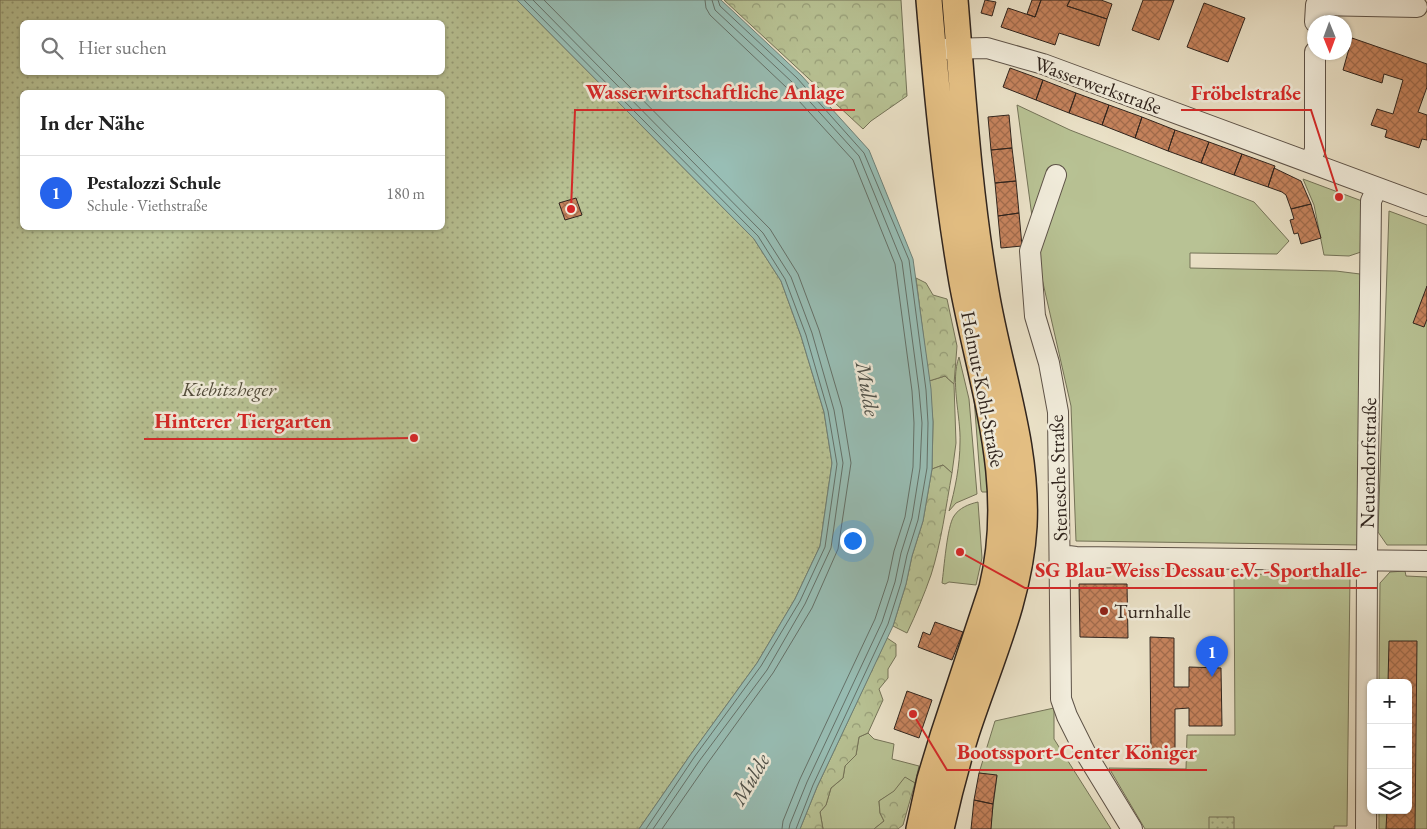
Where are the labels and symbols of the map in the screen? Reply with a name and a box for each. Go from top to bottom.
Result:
north arrow [1307,15,1352,60]
street label: Wasserwerkstraße [1031,50,1166,120]
callout: Wasserwirtschaftliche Anlage [575,74,855,110]
callout: Fröbelstraße [1181,74,1311,110]
text: Wasserwirtschaftliche Anlage [585,78,845,105]
text: Fröbelstraße [1191,79,1301,106]
street label: Helmut-Kohl-Straße [955,309,1011,470]
water label: Mulde [850,358,886,419]
park label: Kiebitzheger [181,376,277,402]
street label: Neuendorfstraße [1354,397,1382,529]
callout: Hinterer Tiergarten [144,403,341,439]
text: Hinterer Tiergarten [155,407,331,434]
street label: Stenesche Straße [1043,414,1073,542]
your location [840,528,866,554]
callout: SG Blau-Weiss Dessau e.V. -Sporthalle- [1025,552,1377,588]
text: SG Blau-Weiss Dessau e.V. -Sporthalle- [1035,556,1367,583]
place label: Turnhalle [1114,598,1191,624]
marker: Turnhalle [1098,605,1110,617]
pin: 1 [1196,636,1228,677]
callout: Bootssport-Center Königer [947,734,1207,770]
text: Bootssport-Center Königer [957,738,1197,765]
water label: Mulde [724,748,776,811]

